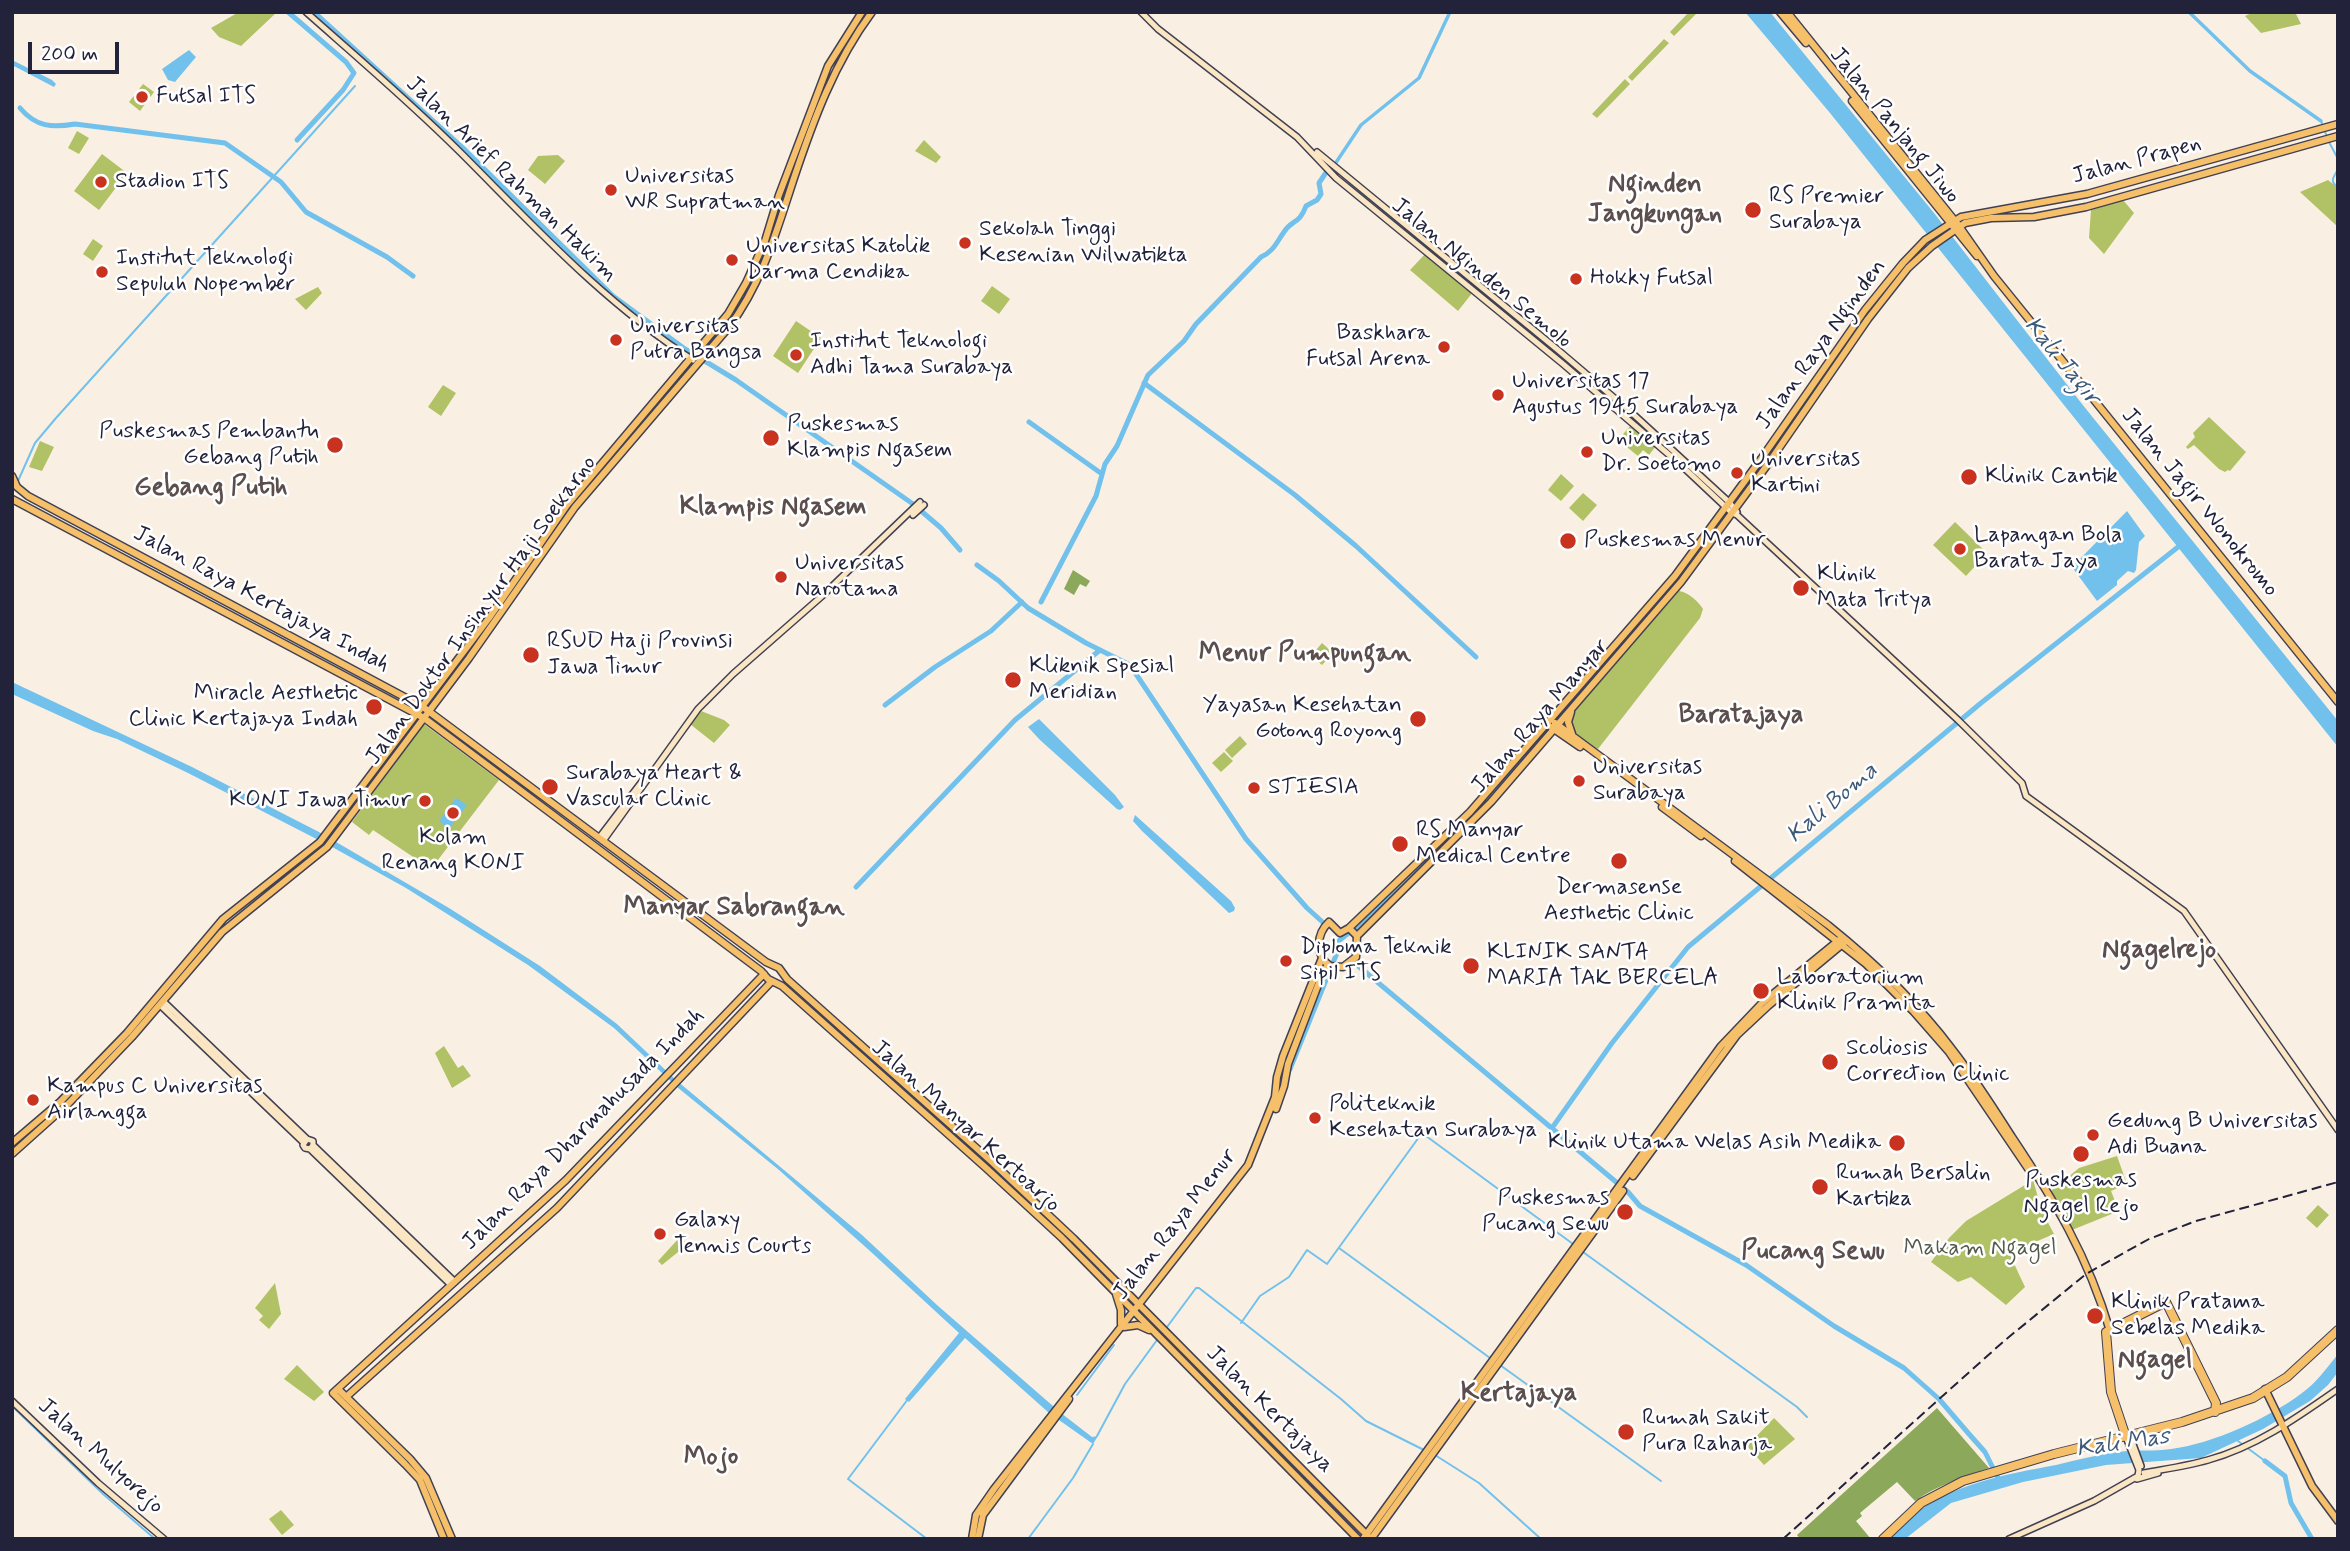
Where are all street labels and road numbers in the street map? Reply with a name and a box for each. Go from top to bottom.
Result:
street label: Jalan Panjang Jiwo [1823,42,1965,210]
street label: Jalan Arief Rahman Hakim [399,71,623,289]
street label: Jalan Prapen [2070,131,2204,191]
street label: Jalan Nginden Semolo [1385,193,1577,355]
street label: Jalan Raya Nginden [1751,254,1893,436]
street label: Jalan Jagir Wonokromo [2114,403,2284,603]
street label: Jalan Doktor Insinyur Haji Soekarno [360,451,604,771]
street label: Jalan Raya Kertajaya Indah [128,521,394,679]
street label: Jalan Raya Manyar [1466,634,1616,800]
street label: Jalan Raya Dharmahusada Indah [457,1003,711,1257]
street label: Jalan Manyar Kertoarjo [865,1035,1065,1219]
street label: Jalan Raya Menur [1108,1144,1244,1306]
street label: Jalan Kertajaya [1199,1340,1339,1480]
street label: Jalan Mulyorejo [31,1393,169,1521]

